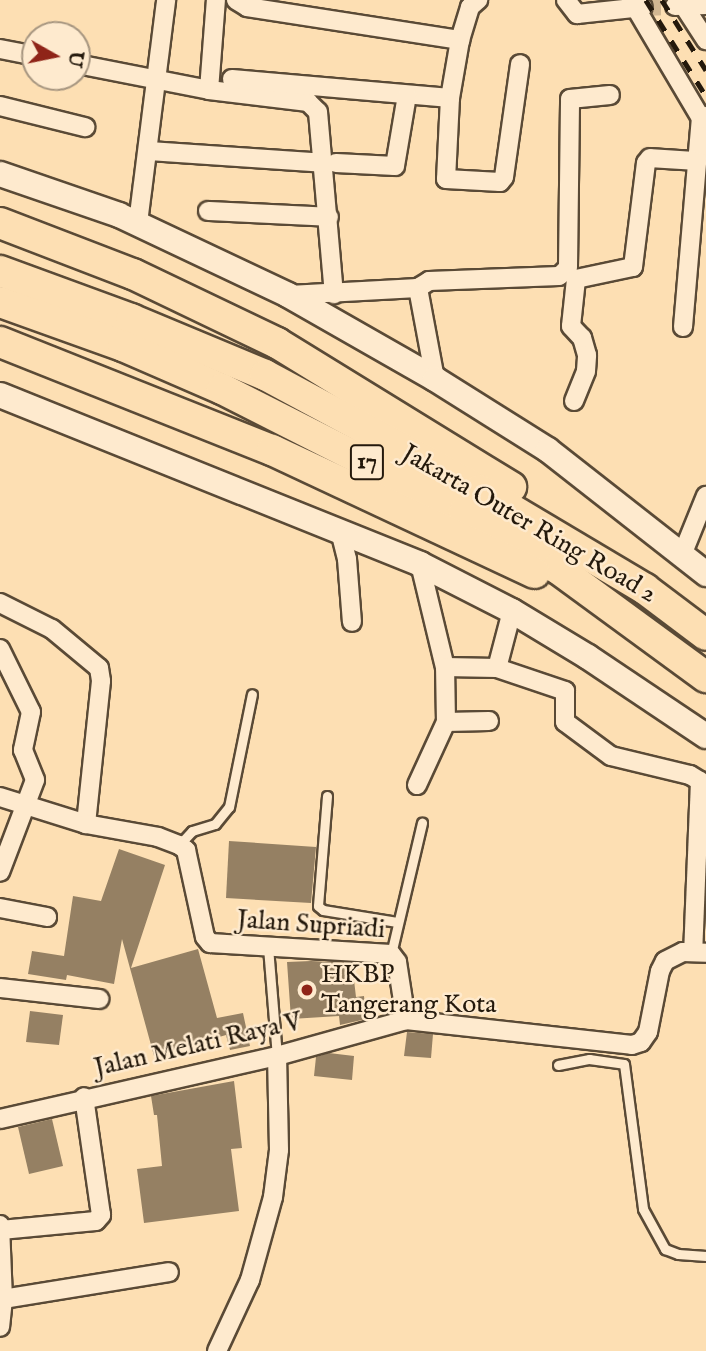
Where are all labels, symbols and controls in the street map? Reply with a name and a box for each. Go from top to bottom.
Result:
north arrow [21,21,91,91]
text: U [62,49,88,69]
street label: Jakarta Outer Ring Road 2 [396,438,662,610]
road number: 17 [350,442,384,482]
street label: Jalan Supriadi [236,904,386,946]
place label: HKBP Tangerang Kota [321,959,496,1020]
marker: HKBP Tangerang Kota [299,982,315,998]
street label: Jalan Melati Raya V [91,1006,305,1084]

